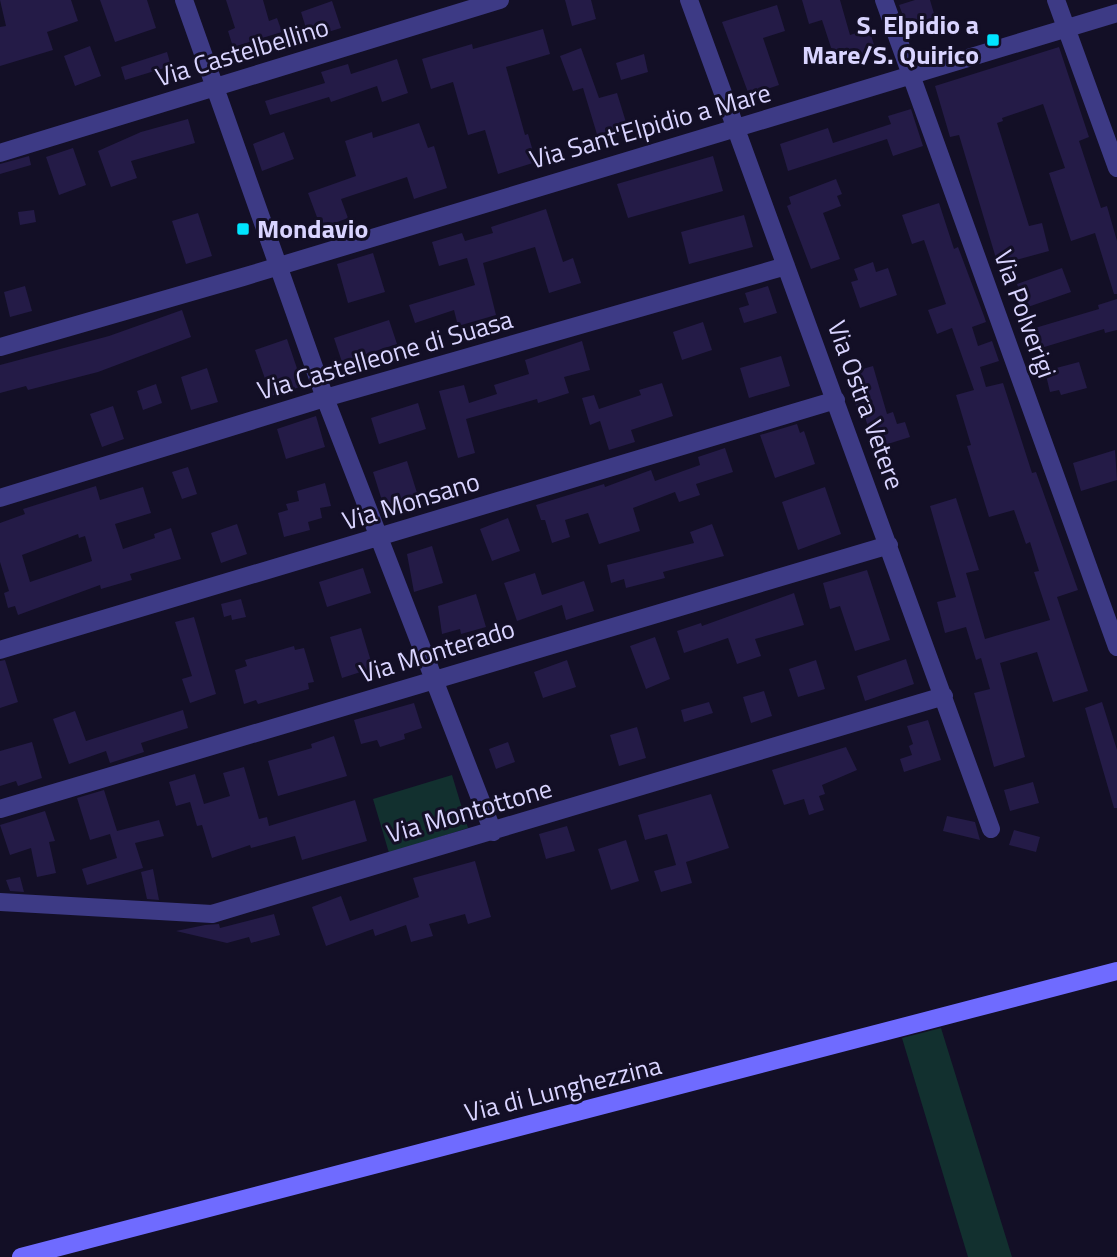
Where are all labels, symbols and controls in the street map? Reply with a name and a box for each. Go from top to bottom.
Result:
place label: S. Elpidio a Mare/S. Quirico [802,5,979,74]
street label: Via Castelbellino [150,7,333,96]
marker: S. Elpidio a Mare/S. Quirico [985,32,1001,48]
street label: Via Sant'Elpidio a Mare [525,72,775,179]
place label: Mondavio [257,209,368,248]
marker: Mondavio [235,221,251,237]
street label: Via Polverigi [984,244,1067,383]
street label: Via Castelleone di Suasa [253,299,517,410]
street label: Via Ostra Vetere [818,315,915,495]
street label: Via Monsano [337,461,484,540]
street label: Via Monterado [354,608,519,693]
street label: Via Montottone [381,768,556,853]
street label: Via di Lunghezzina [460,1045,665,1132]

